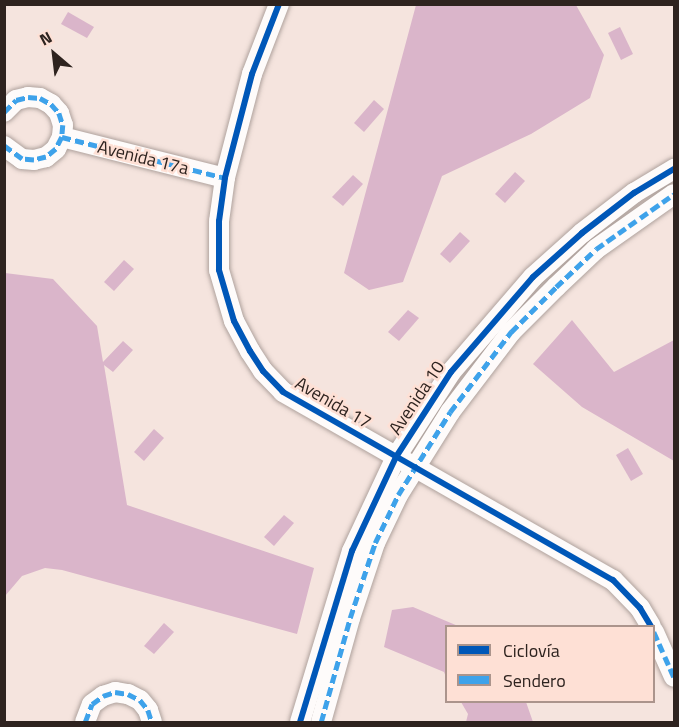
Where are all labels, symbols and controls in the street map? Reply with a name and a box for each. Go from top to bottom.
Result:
north arrow [24,24,84,84]
text: N [35,25,56,51]
street label: Avenida 17a [95,136,191,180]
street label: Avenida 10 [384,357,450,439]
street label: Avenida 17 [291,373,375,433]
legend [445,625,655,703]
text: Ciclovía [503,637,560,664]
text: Sendero [503,667,566,694]

